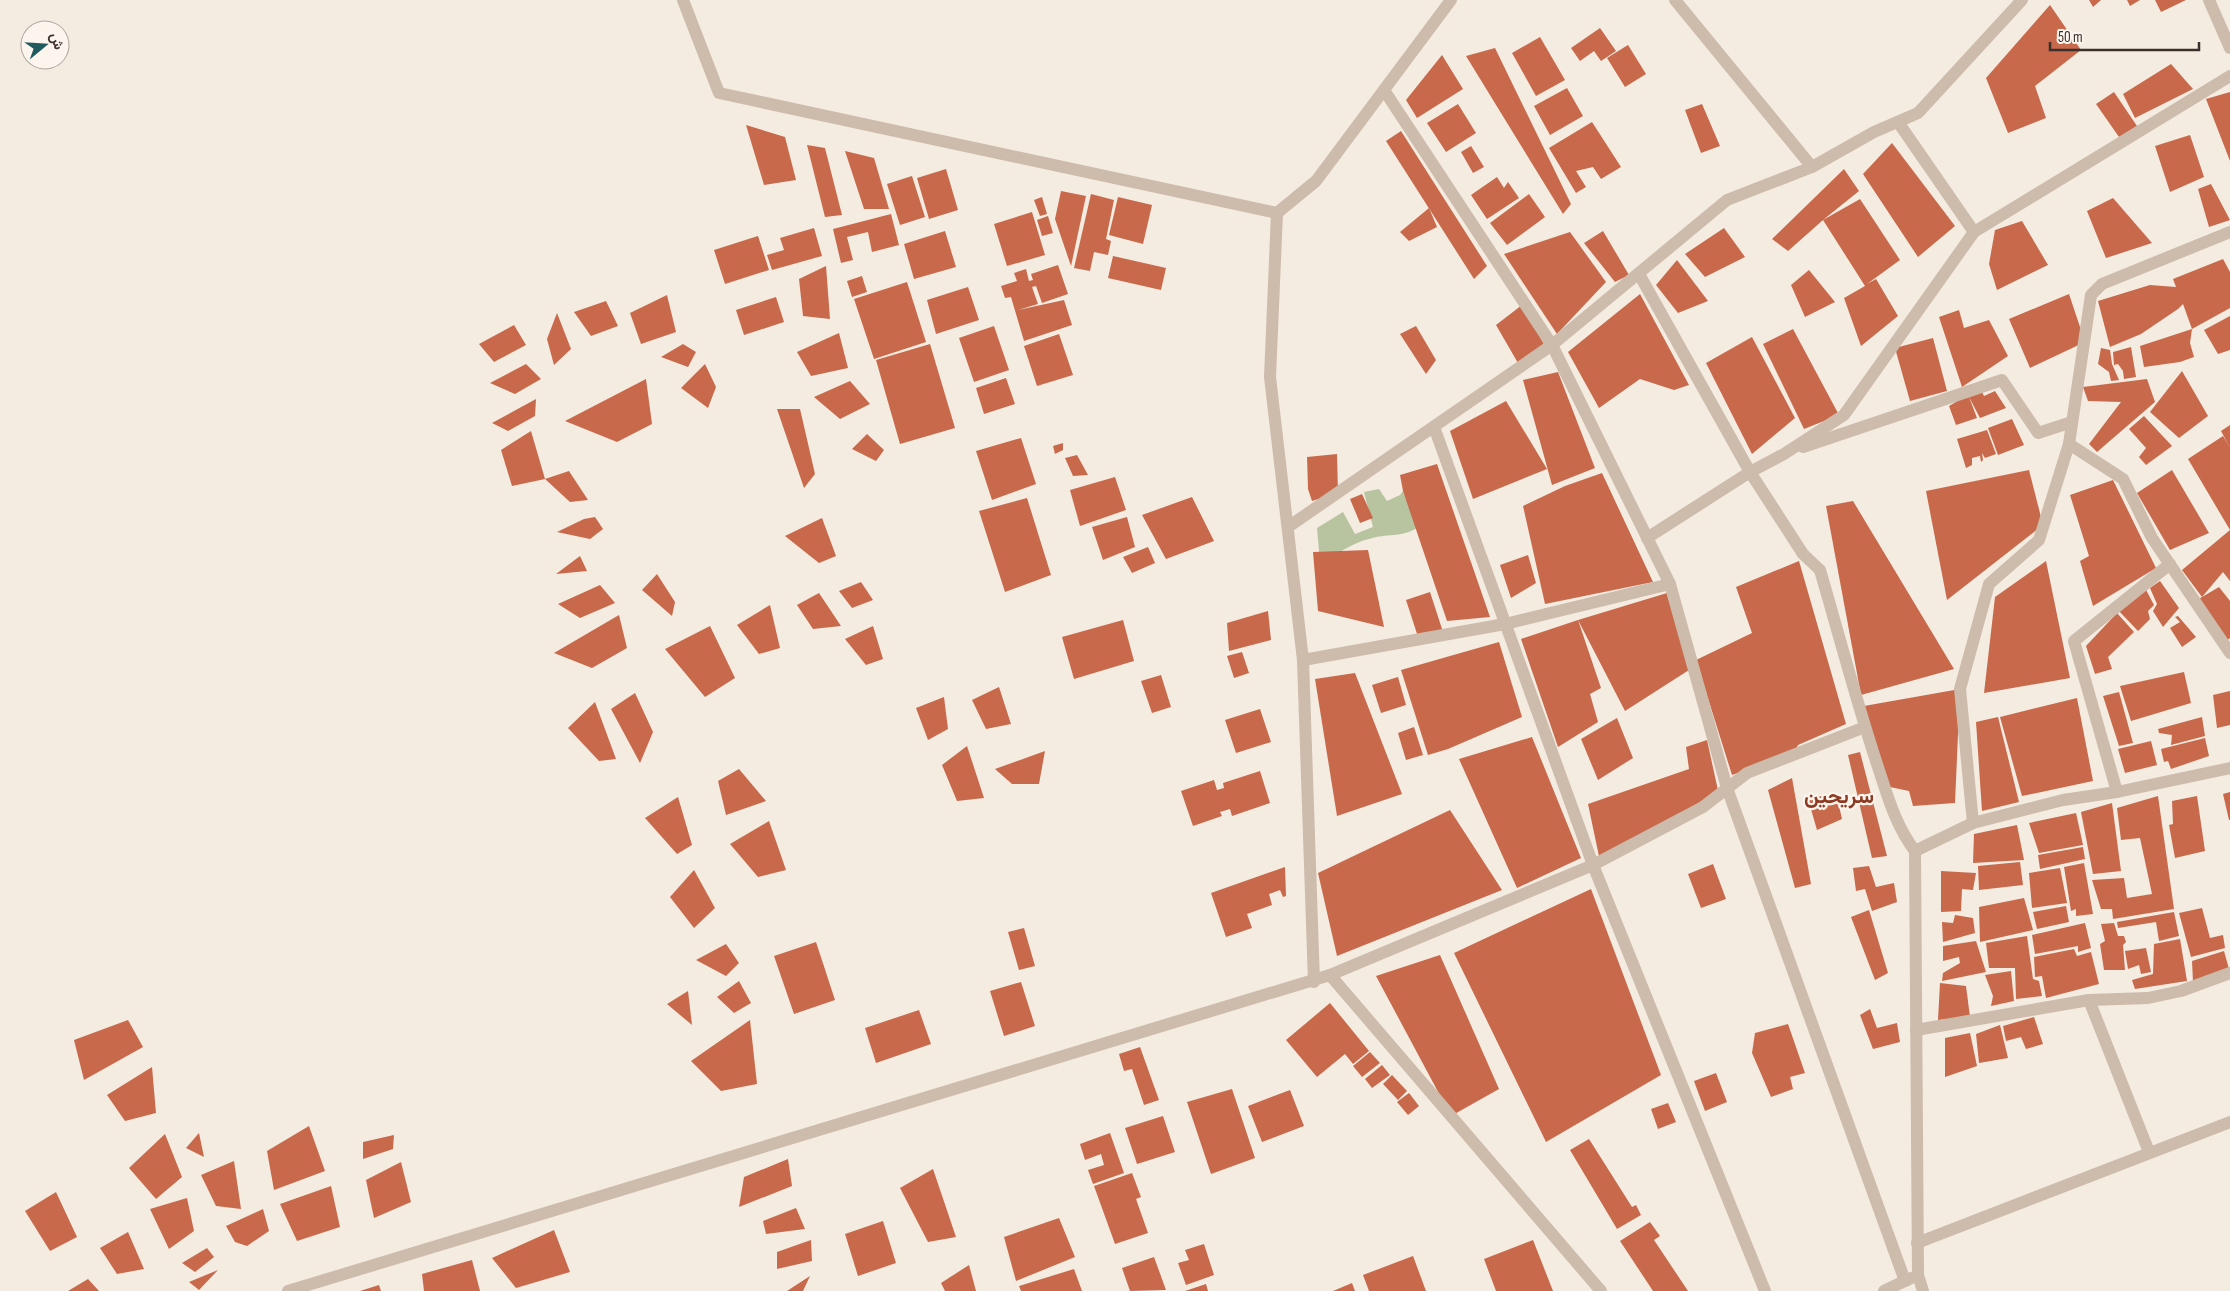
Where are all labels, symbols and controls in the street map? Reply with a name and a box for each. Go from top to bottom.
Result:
north arrow [20,20,70,70]
scale bar [2050,20,2199,52]
text: 50 m [2058,28,2083,47]
text: ش [46,31,68,52]
district label: سريحين [1804,784,1874,809]

